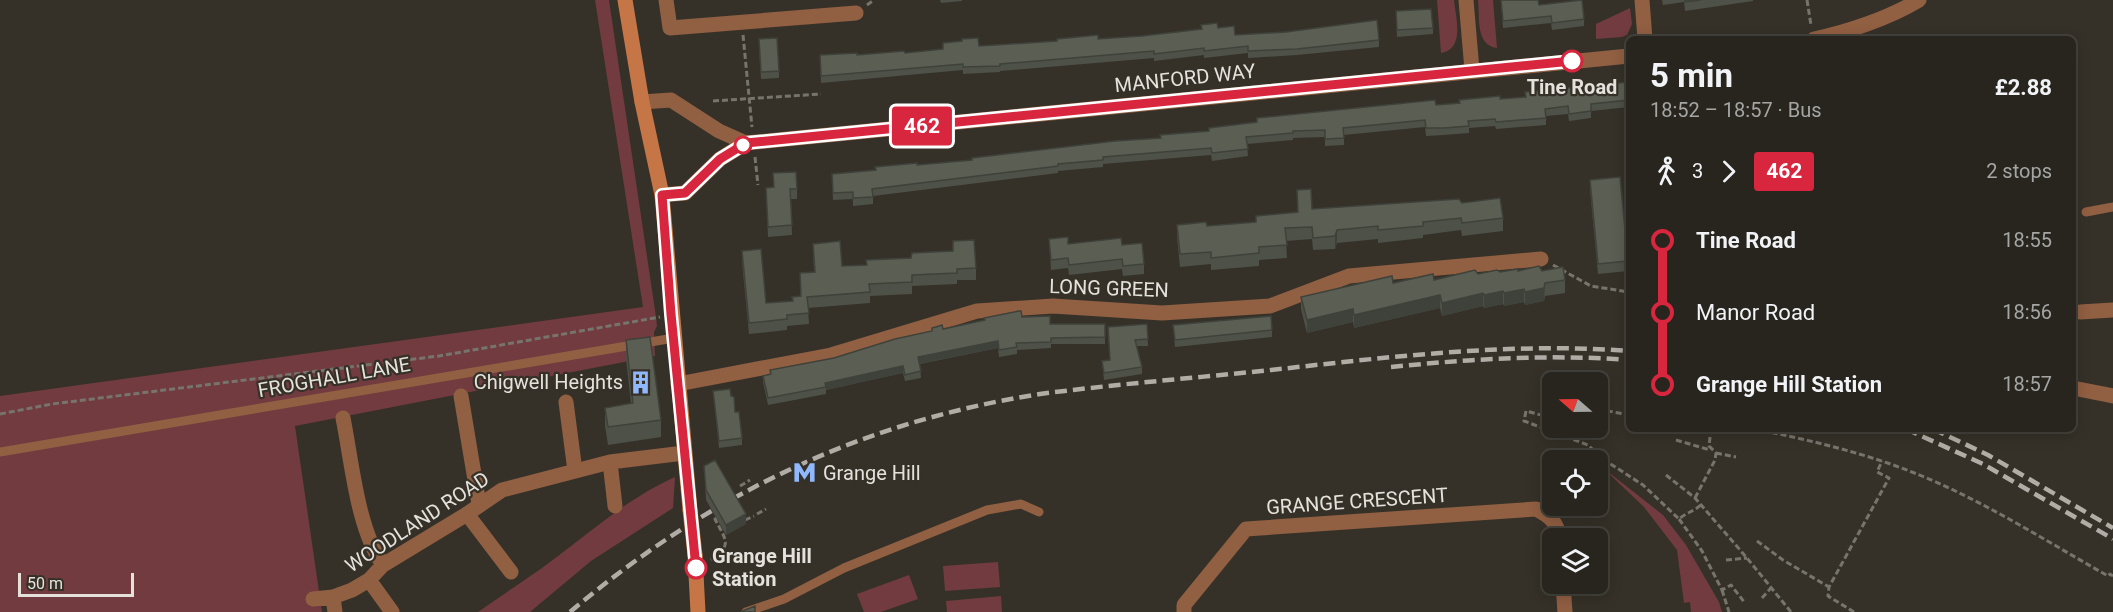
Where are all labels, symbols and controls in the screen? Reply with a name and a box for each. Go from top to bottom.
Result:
marker: Tine Road [1561,50,1583,72]
text: 5 min [1650,56,1733,95]
street label: MANFORD WAY [1113,59,1257,97]
place label: Tine Road [1527,75,1617,99]
text: £2.88 [1995,75,2052,100]
text: 18:52 – 18:57 · Bus [1650,98,1822,122]
line badge: 462 [888,106,956,146]
text: 462 [904,114,940,138]
unlabelled marker [734,136,752,154]
icon: walk [1650,155,1683,188]
icon: forward [1712,155,1745,188]
text: 3 [1692,159,1703,183]
text: 462 [1766,159,1802,183]
text: 2 stops [1986,159,2052,183]
text: Tine Road [1696,228,1796,253]
text: 18:55 [2002,228,2052,252]
street label: LONG GREEN [1049,274,1169,302]
text: Manor Road [1696,300,1815,325]
text: 18:56 [2002,300,2052,324]
street label: FROGHALL LANE [256,352,412,402]
building icon: Chigwell Heights [628,369,654,395]
place label: Chigwell Heights [474,370,623,394]
north arrow [1542,372,1608,438]
map controls [1542,372,1608,594]
text: Grange Hill Station [1696,372,1882,397]
text: 18:57 [2002,372,2052,396]
button: locate [1542,450,1608,516]
metro station icon: Grange Hill [792,460,818,486]
place label: Grange Hill [823,461,921,485]
street label: WOODLAND ROAD [341,467,493,577]
street label: GRANGE CRESCENT [1265,483,1449,519]
button: layers [1542,528,1608,594]
place label: Grange Hill Station [712,544,812,591]
marker: Grange Hill Station [685,557,707,579]
scale bar [18,570,134,598]
text: 50 m [27,574,63,593]

